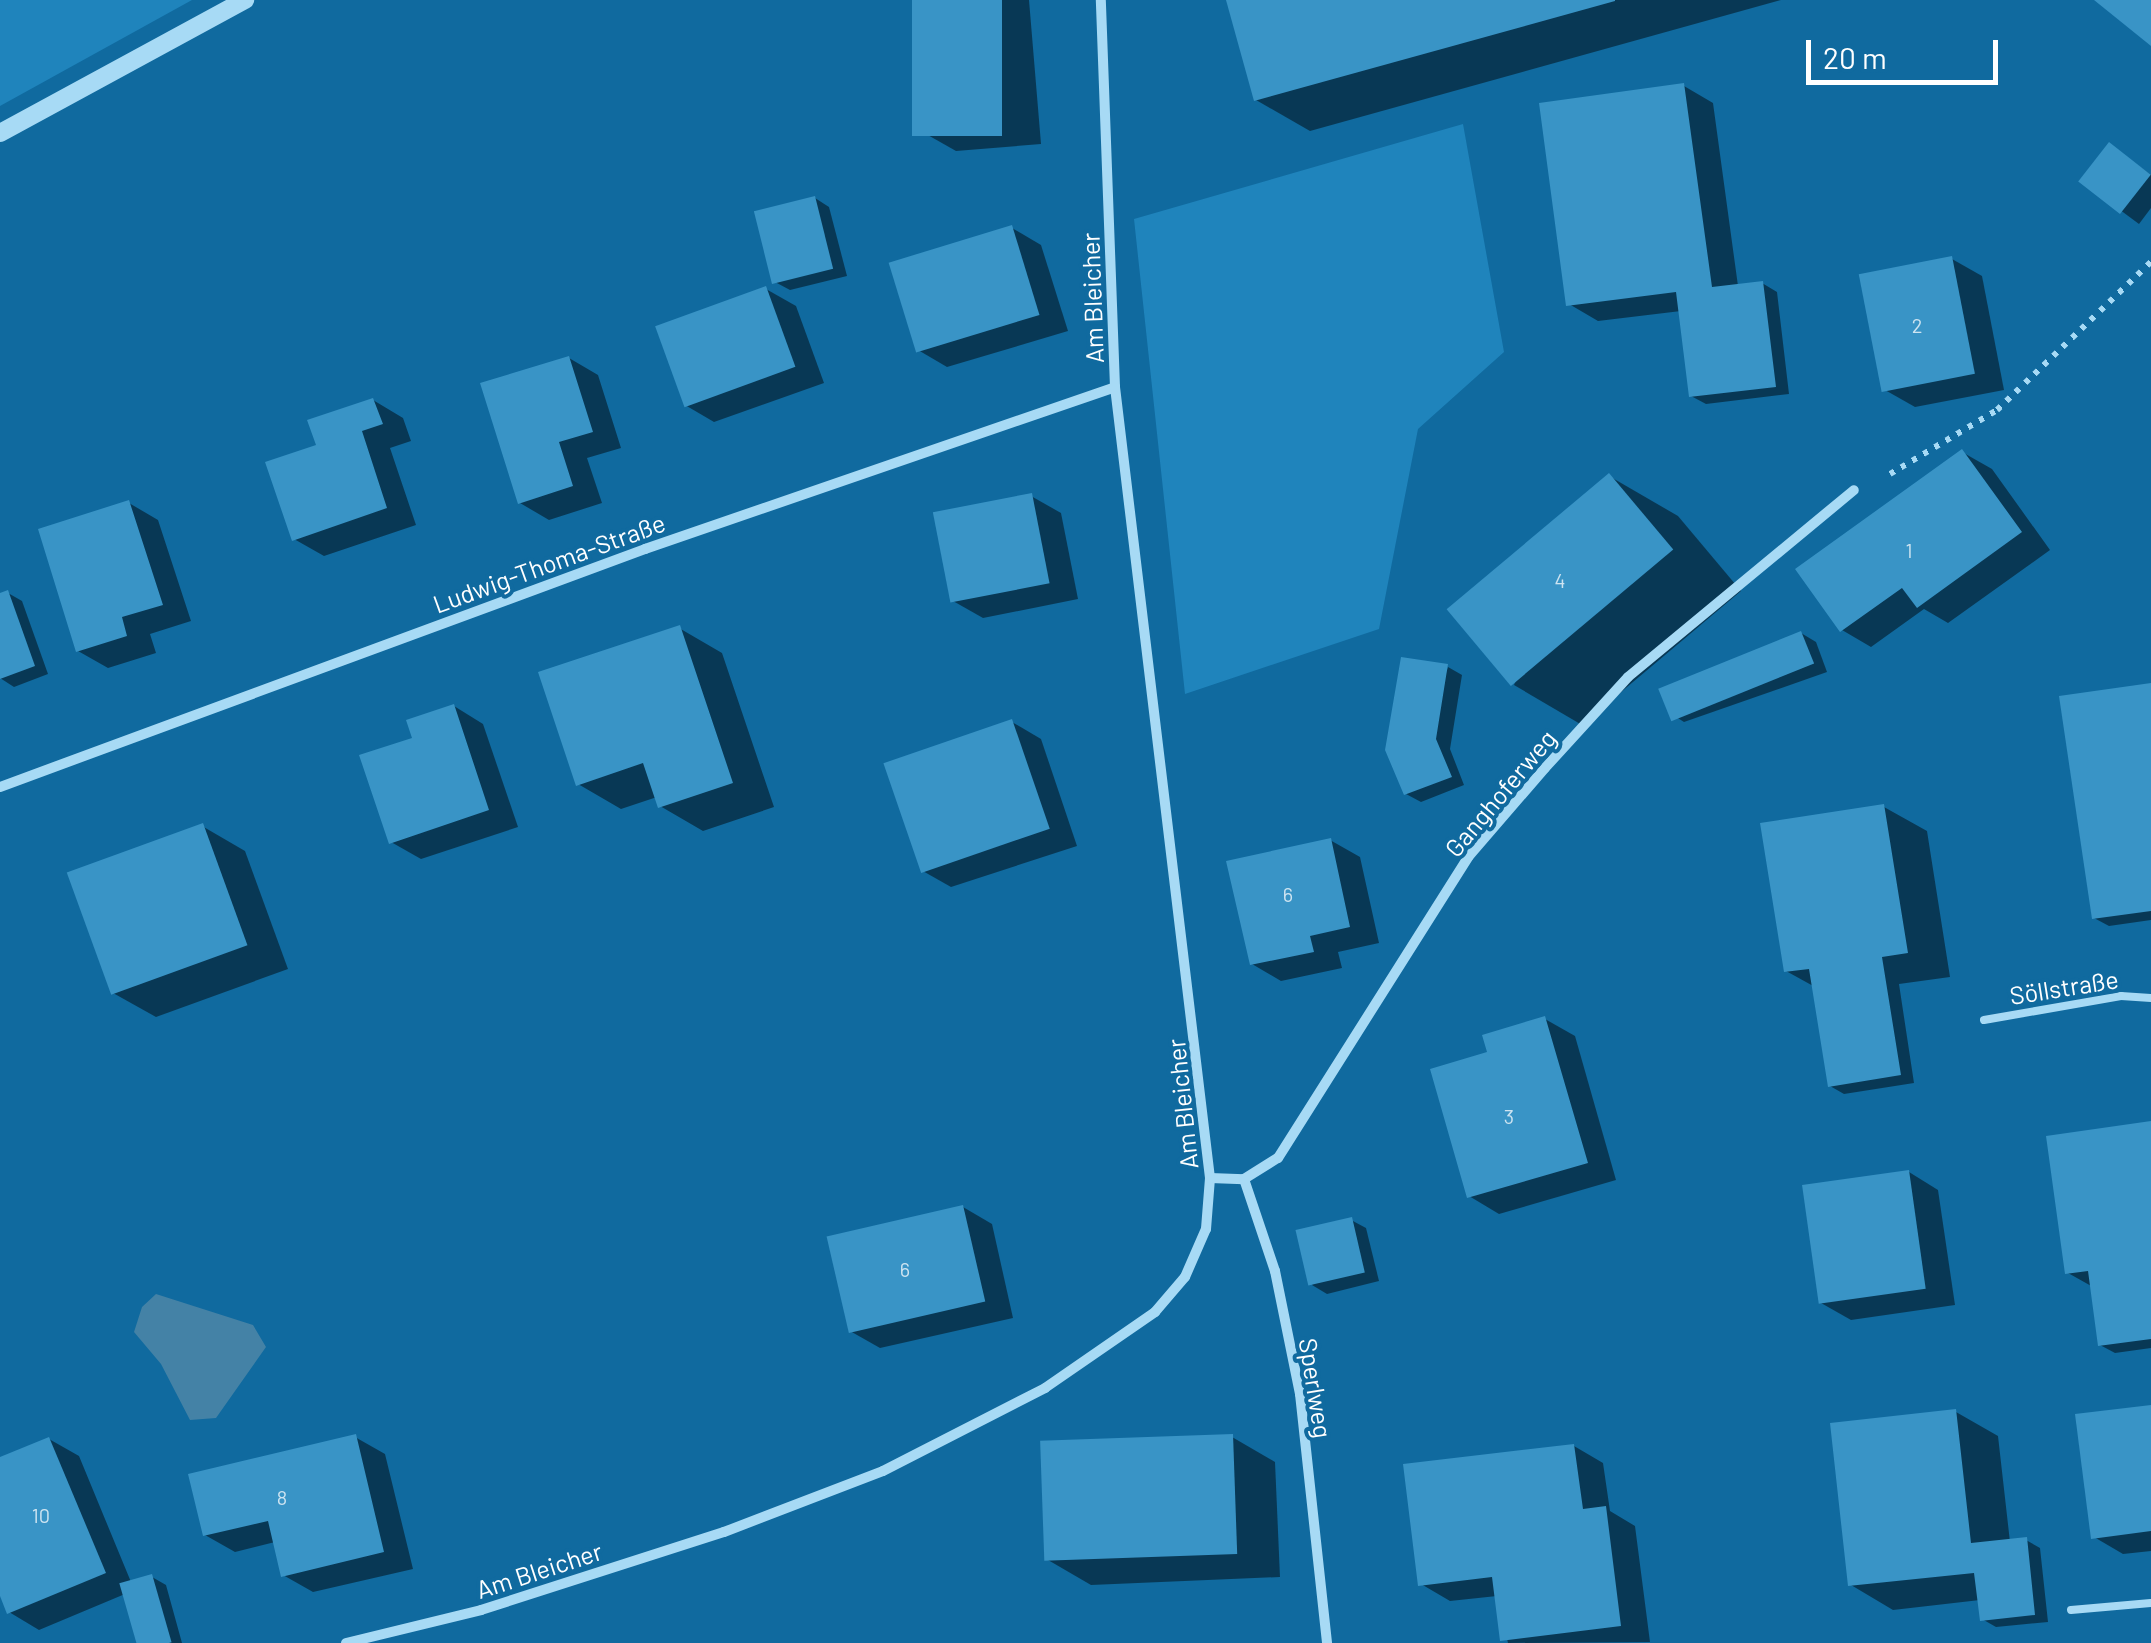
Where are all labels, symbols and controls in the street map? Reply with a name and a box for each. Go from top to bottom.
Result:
scale bar [1811,20,2004,82]
text: 20 m [1823,39,1887,75]
street label: Am Bleicher [1075,232,1109,364]
house number: 2 [1912,313,1922,337]
street label: Ludwig-Thoma-Straße [429,507,669,619]
house number: 1 [1906,538,1912,562]
house number: 4 [1554,568,1566,592]
street label: Ganghoferweg [1438,723,1562,863]
house number: 6 [1283,882,1293,906]
street label: Söllstraße [2007,964,2121,1010]
street label: Am Bleicher [1160,1037,1204,1171]
house number: 3 [1504,1104,1514,1128]
house number: 6 [900,1257,910,1281]
street label: Sperlweg [1293,1336,1339,1440]
house number: 8 [277,1485,287,1509]
house number: 10 [32,1503,50,1527]
street label: Am Bleicher [472,1536,606,1604]

